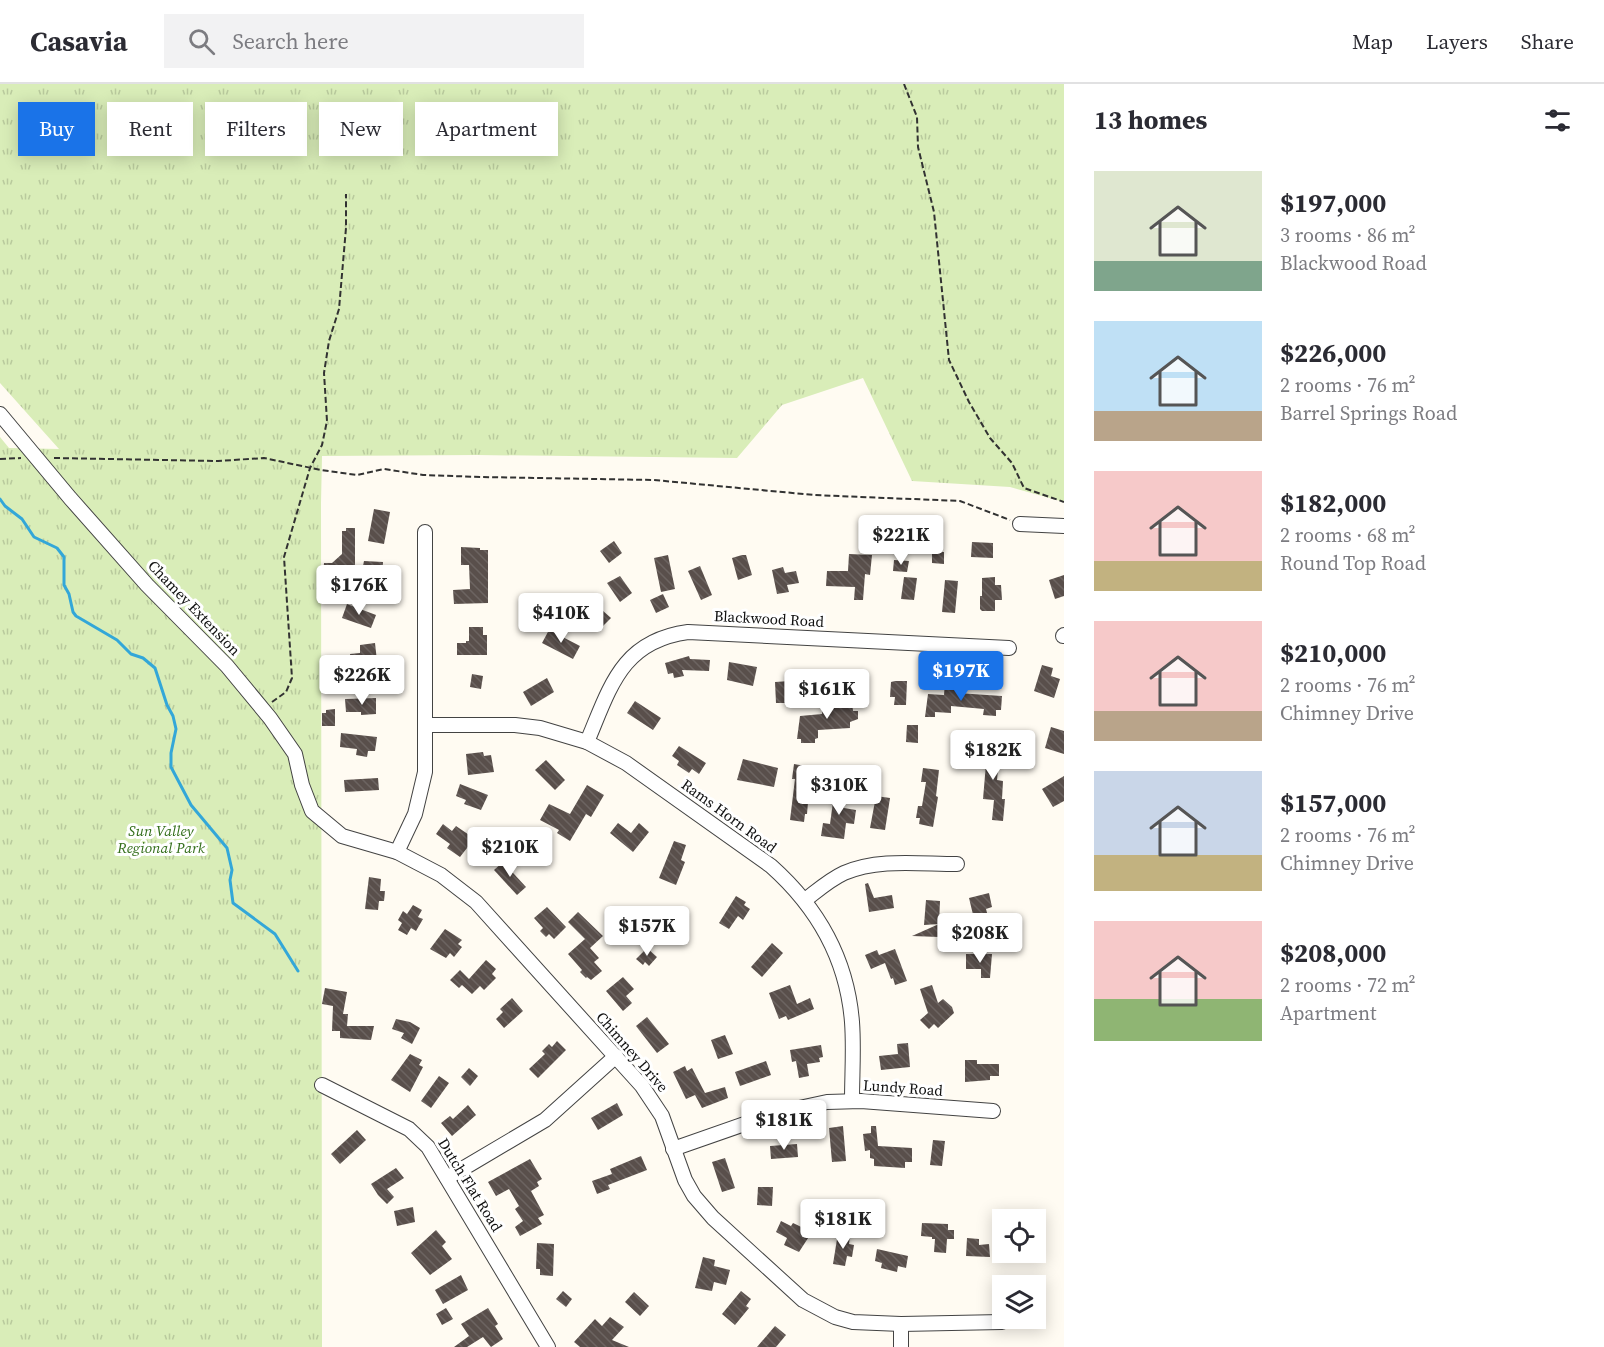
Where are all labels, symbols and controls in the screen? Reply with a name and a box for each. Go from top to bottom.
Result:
search box [164,14,584,68]
text: Casavia [30,22,128,60]
icon: search [185,25,218,58]
text: Search here [233,26,349,56]
text: Map [1352,27,1393,56]
text: Layers [1426,27,1488,56]
text: Share [1521,27,1574,56]
chip: Buy [18,102,95,156]
chip: Rent [107,102,193,156]
chip: Filters [205,102,307,156]
chip: New [319,102,403,156]
chip: Apartment [415,102,558,156]
text: 13 homes [1094,102,1207,138]
icon: filters [1541,104,1574,137]
text: $197,000 [1280,185,1386,221]
icon: home [1142,195,1214,267]
text: 3 rooms · 86 m² [1280,221,1416,249]
text: Blackwood Road [1280,249,1427,277]
text: $226,000 [1280,335,1386,371]
icon: home [1142,345,1214,417]
text: 2 rooms · 76 m² [1280,371,1416,399]
text: Barrel Springs Road [1280,399,1457,427]
text: $182,000 [1280,485,1386,521]
icon: home [1142,495,1214,567]
pin: $221K [859,515,943,566]
text: $221K [872,520,930,548]
text: 2 rooms · 68 m² [1280,521,1416,549]
text: Round Top Road [1280,549,1426,577]
street label: Chamey Extension [143,555,245,660]
pin: $176K [317,565,401,616]
text: $176K [330,570,388,598]
pin: $410K [519,593,603,644]
text: $410K [532,598,590,626]
street label: Blackwood Road [713,605,825,632]
text: $210,000 [1280,635,1386,671]
icon: home [1142,645,1214,717]
pin: $197K [919,651,1003,702]
pin: $226K [320,655,404,706]
text: $197K [932,656,990,684]
text: $226K [333,660,391,688]
pin: $161K [785,669,869,720]
text: 2 rooms · 76 m² [1280,671,1416,699]
text: $161K [798,674,856,702]
text: Chimney Drive [1280,699,1414,727]
pin: $182K [951,730,1035,781]
text: $182K [964,735,1022,763]
pin: $310K [797,765,881,816]
text: $310K [810,770,868,798]
street label: Rams Horn Road [677,774,782,858]
text: $157,000 [1280,785,1386,821]
icon: home [1142,795,1214,867]
park label: Sun Valley Regional Park [116,820,206,858]
text: 2 rooms · 76 m² [1280,821,1416,849]
pin: $210K [468,827,552,878]
text: $210K [481,832,539,860]
text: Chimney Drive [1280,849,1414,877]
pin: $157K [605,906,689,957]
text: $157K [618,911,676,939]
pin: $208K [938,913,1022,964]
text: $208K [951,918,1009,946]
text: $208,000 [1280,935,1386,971]
icon: home [1142,945,1214,1017]
text: 2 rooms · 72 m² [1280,971,1416,999]
text: Apartment [1280,999,1377,1027]
street label: Chimney Drive [592,1007,673,1097]
street label: Lundy Road [862,1074,944,1101]
pin: $181K [742,1100,826,1151]
text: $181K [755,1105,813,1133]
street label: Dutch Flat Road [433,1134,508,1236]
pin: $181K [801,1199,885,1250]
text: $181K [814,1204,872,1232]
map controls [992,1209,1046,1329]
button: locate [992,1209,1046,1263]
button: layers [992,1275,1046,1329]

